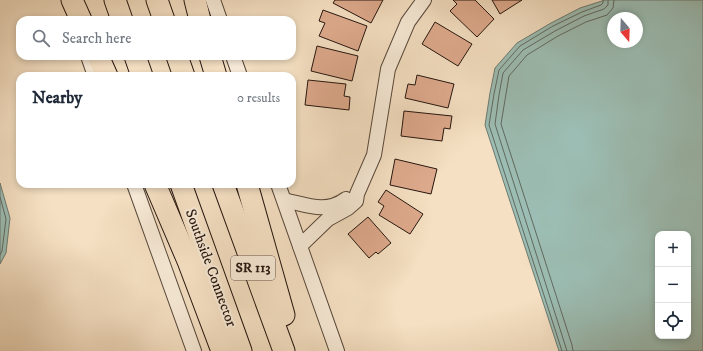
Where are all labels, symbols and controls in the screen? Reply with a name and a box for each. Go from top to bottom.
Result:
north arrow [607,12,643,48]
search box [16,16,296,60]
icon: search [30,27,52,49]
text: Search here [62,29,131,48]
text: Nearby [32,87,82,109]
text: 0 results [237,90,280,106]
street label: Southside Connector [181,206,241,330]
map controls [655,231,691,339]
button: + [655,231,691,267]
road number: SR 113 [231,256,275,280]
button: − [655,267,691,303]
button: locate [655,303,691,339]

